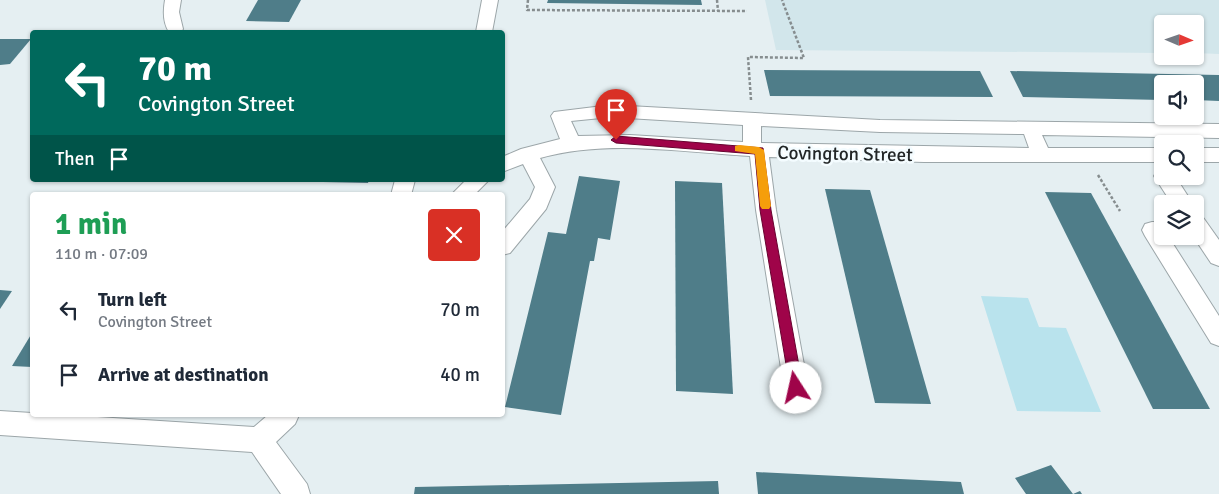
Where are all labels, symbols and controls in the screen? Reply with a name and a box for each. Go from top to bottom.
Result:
north arrow [1154,15,1204,65]
map controls [1154,15,1204,245]
text: 70 m [138,47,212,90]
icon: left [55,50,120,115]
button: sound [1154,75,1204,125]
pin [595,89,637,140]
text: Covington Street [138,90,295,117]
icon: arrive [602,96,630,124]
button: search [1154,135,1204,185]
street label: Covington Street [777,141,913,167]
icon: arrive [105,145,133,173]
text: Then [55,147,95,171]
button: layers [1154,195,1204,245]
text: 1 min [55,206,127,243]
button: close [428,209,480,261]
text: 110 m · 07:09 [55,244,148,264]
text: Turn left [98,288,167,312]
icon: left [55,296,83,324]
text: 70 m [440,298,480,322]
text: Covington Street [98,312,212,332]
icon: arrive [55,361,83,389]
position arrow [769,361,821,413]
text: Arrive at destination [98,363,269,387]
text: 40 m [440,363,480,387]

